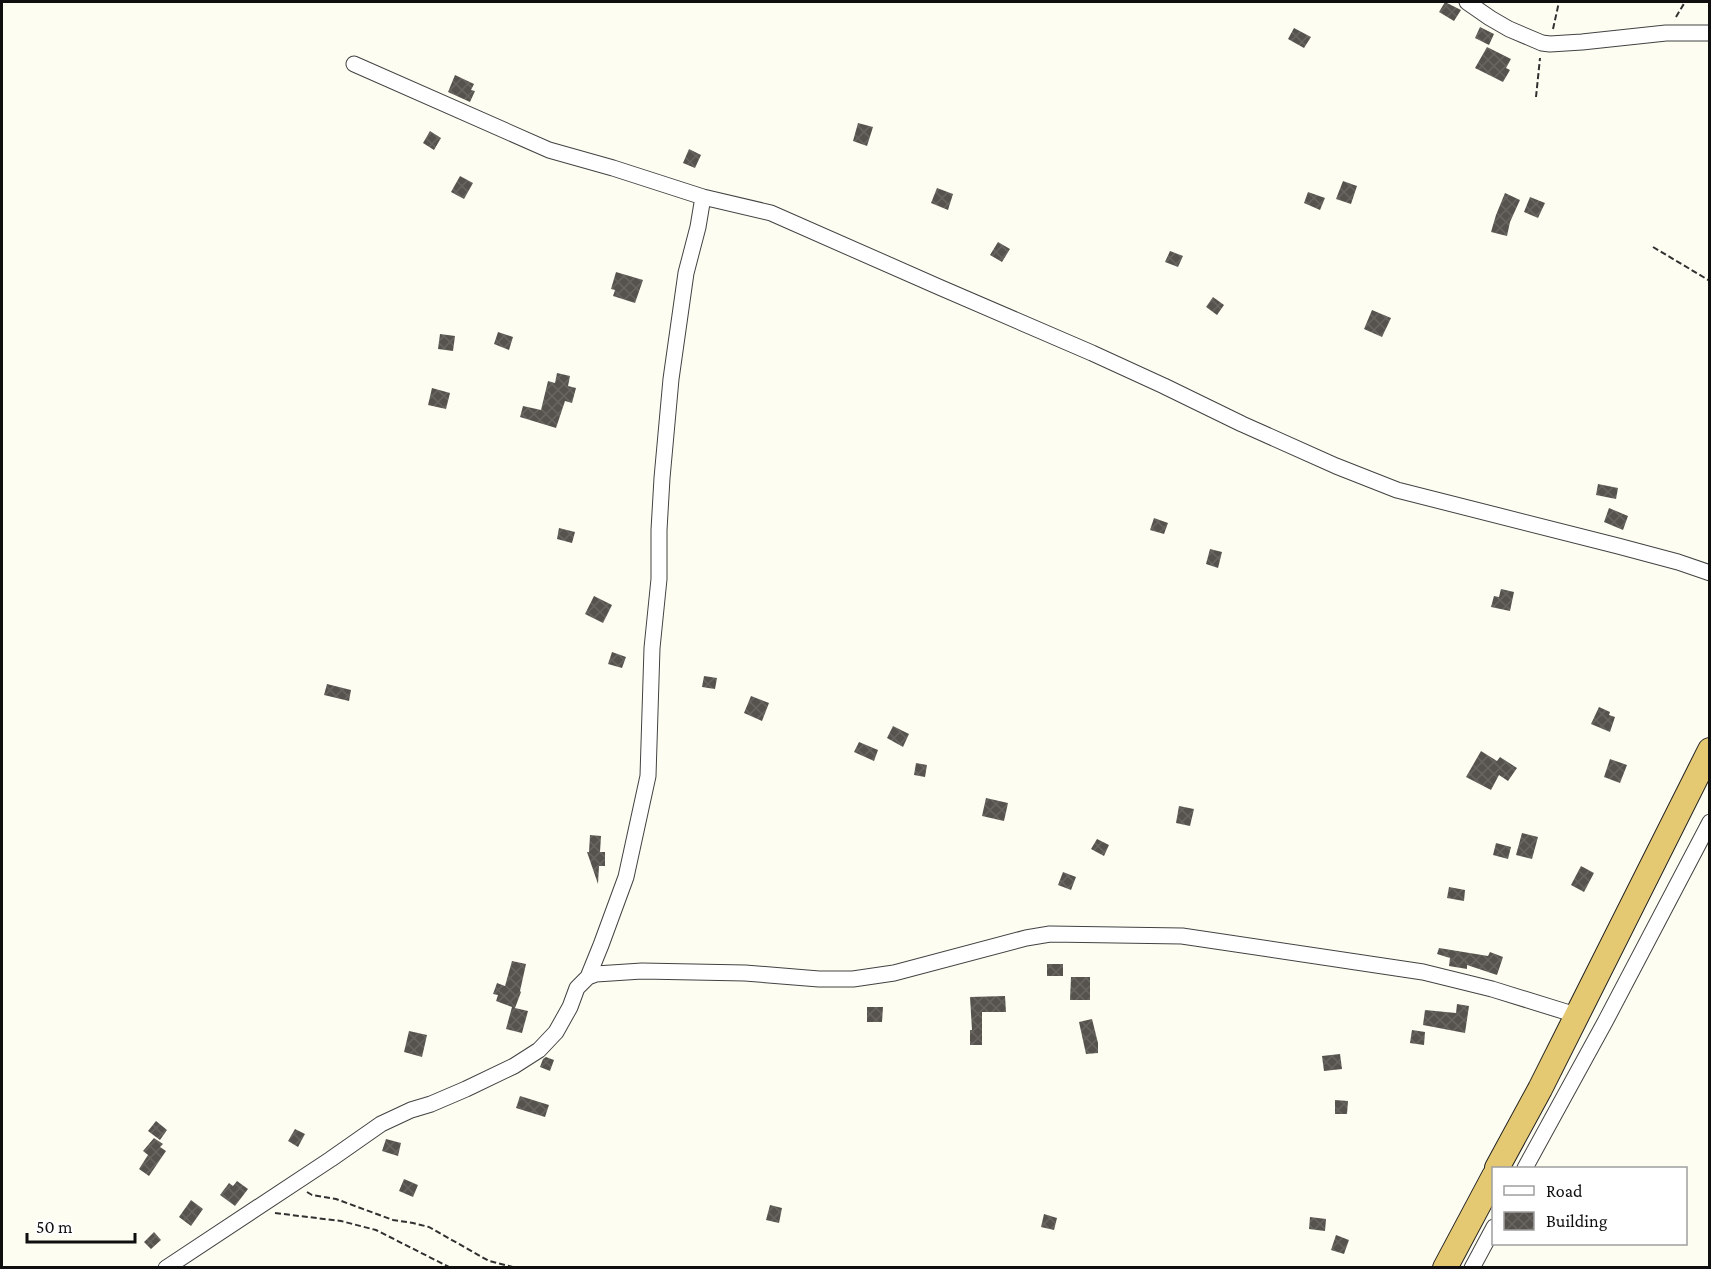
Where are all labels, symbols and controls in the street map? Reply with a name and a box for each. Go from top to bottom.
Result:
legend [1492,1167,1687,1245]
text: Road [1546,1181,1583,1201]
scale bar [27,1206,135,1244]
text: Building [1546,1211,1608,1231]
text: 50 m [36,1217,73,1237]

